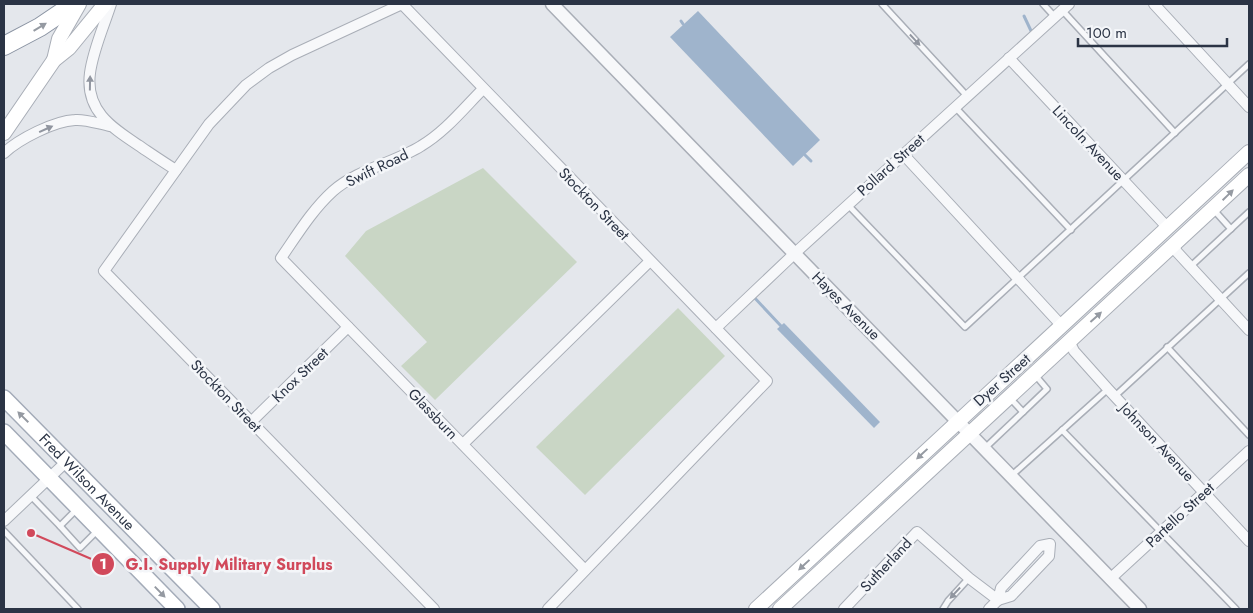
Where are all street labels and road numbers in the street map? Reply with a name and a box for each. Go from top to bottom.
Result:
street label: Lincoln Avenue [1047,100,1129,186]
street label: Pollard Street [852,128,930,201]
street label: Swift Road [342,143,412,193]
street label: Stockton Street [554,163,635,246]
street label: Hayes Avenue [807,267,886,346]
street label: Knox Street [267,342,333,408]
street label: Dyer Street [969,348,1036,412]
street label: Stockton Street [186,355,267,438]
street label: Glassburn [403,383,463,445]
street label: Johnson Avenue [1113,396,1200,487]
street label: Fred Wilson Avenue [34,429,140,536]
street label: Partello Street [1141,477,1220,553]
street label: Sutherland [855,533,917,597]

